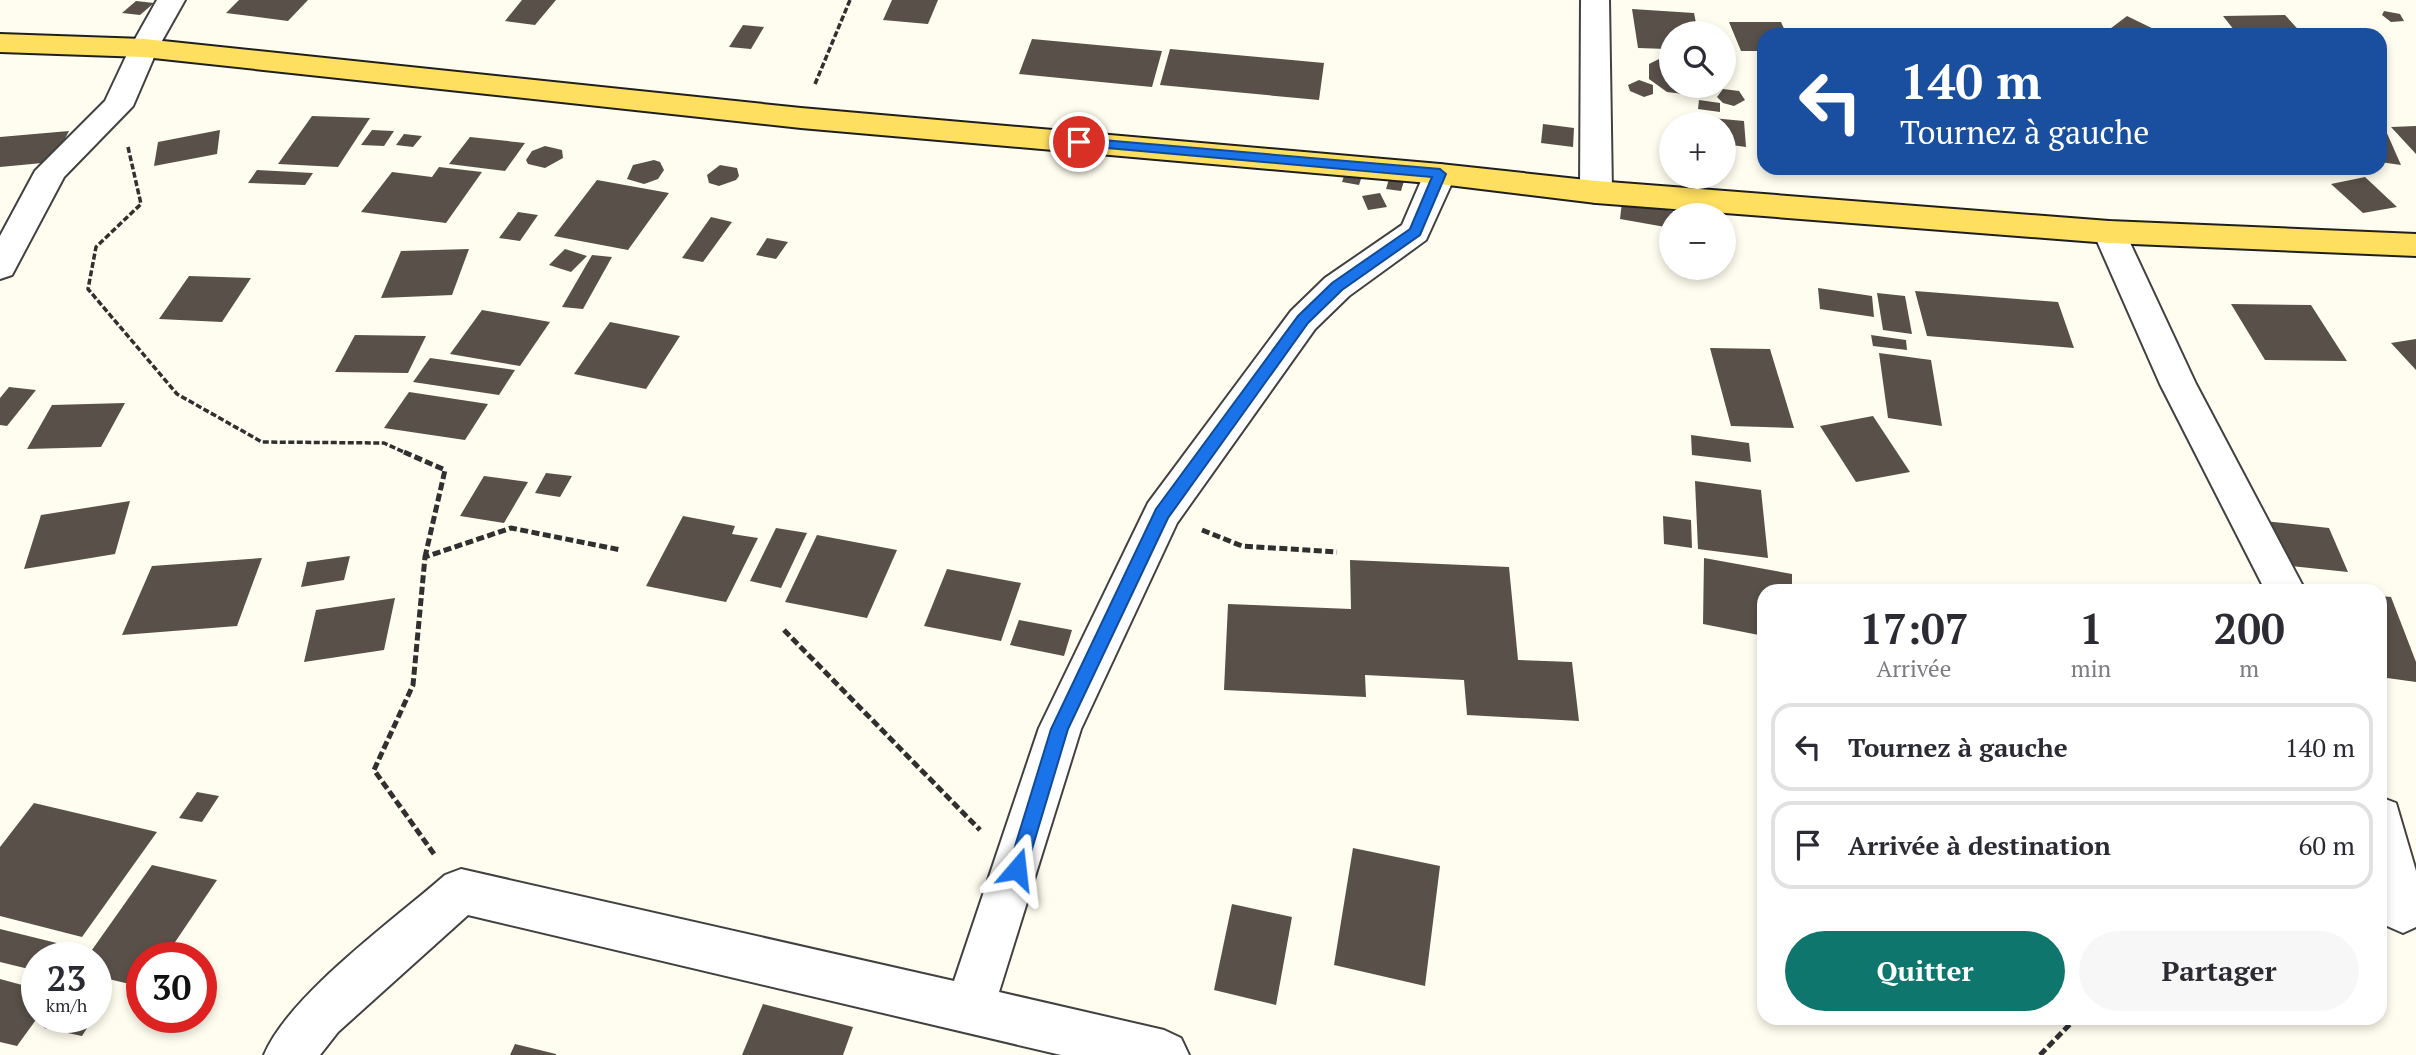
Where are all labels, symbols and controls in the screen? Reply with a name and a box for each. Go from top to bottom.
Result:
map controls [1659,21,1736,280]
button: search [1659,21,1736,98]
text: 140 m [1900,48,2042,113]
icon: left [1785,56,1876,147]
text: Tournez à gauche [1900,111,2149,153]
pin [1049,112,1109,172]
button: + [1659,112,1736,189]
icon: arrive [1060,123,1098,161]
button: − [1659,203,1736,280]
text: 17:07 [1859,600,1969,656]
text: 1 [2079,600,2103,656]
text: 200 [2214,600,2285,656]
text: Arrivée [1877,653,1951,684]
text: min [2071,653,2111,684]
text: m [2239,653,2259,684]
icon: left [1789,728,1827,766]
text: Tournez à gauche [1848,730,2068,764]
text: 140 m [2285,730,2355,764]
icon: arrive [1789,826,1827,864]
text: Arrivée à destination [1848,828,2111,862]
text: 60 m [2299,828,2355,862]
position arrow [980,832,1054,906]
button: Quitter [1785,931,2065,1011]
button: Partager [2079,931,2359,1011]
speed limit sign: 30 [126,942,217,1033]
text: 23 [47,955,86,1001]
text: km/h [46,993,87,1017]

